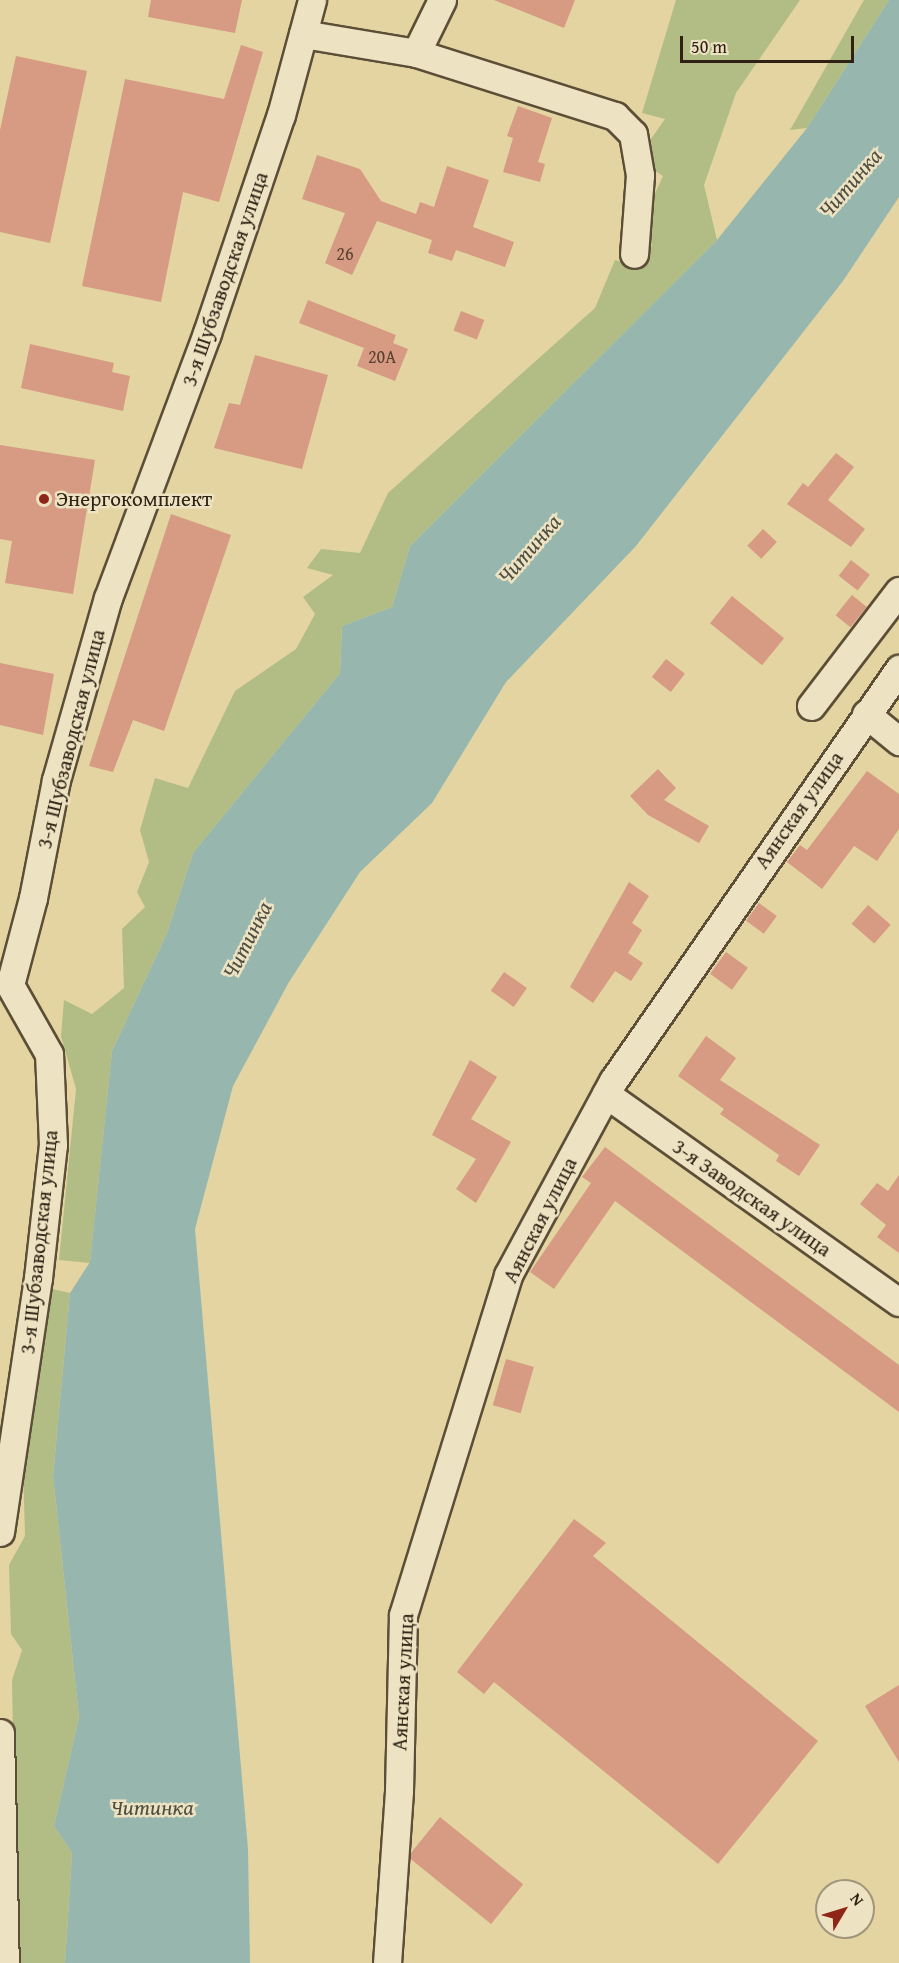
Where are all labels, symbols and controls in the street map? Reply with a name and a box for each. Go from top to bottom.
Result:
scale bar [683,24,857,62]
text: 50 m [691,33,727,60]
water label: Читинка [813,143,887,223]
street label: 3-я Шубзаводская улица [176,168,274,390]
house number: 26 [336,243,354,265]
house number: 20А [368,346,396,368]
place label: Энергокомплект [56,486,212,512]
marker: Энергокомплект [37,492,51,506]
water label: Читинка [492,509,566,589]
street label: 3-я Шубзаводская улица [32,627,110,851]
street label: Аянская улица [749,746,849,874]
water label: Читинка [216,897,278,983]
street label: 3-я Шубзаводская улица [15,1129,63,1355]
street label: 3-я Заводская улица [668,1134,836,1262]
street label: Аянская улица [497,1153,583,1287]
street label: Аянская улица [387,1613,419,1751]
water label: Читинка [110,1795,194,1821]
north arrow [815,1879,875,1939]
text: N [845,1888,870,1911]

